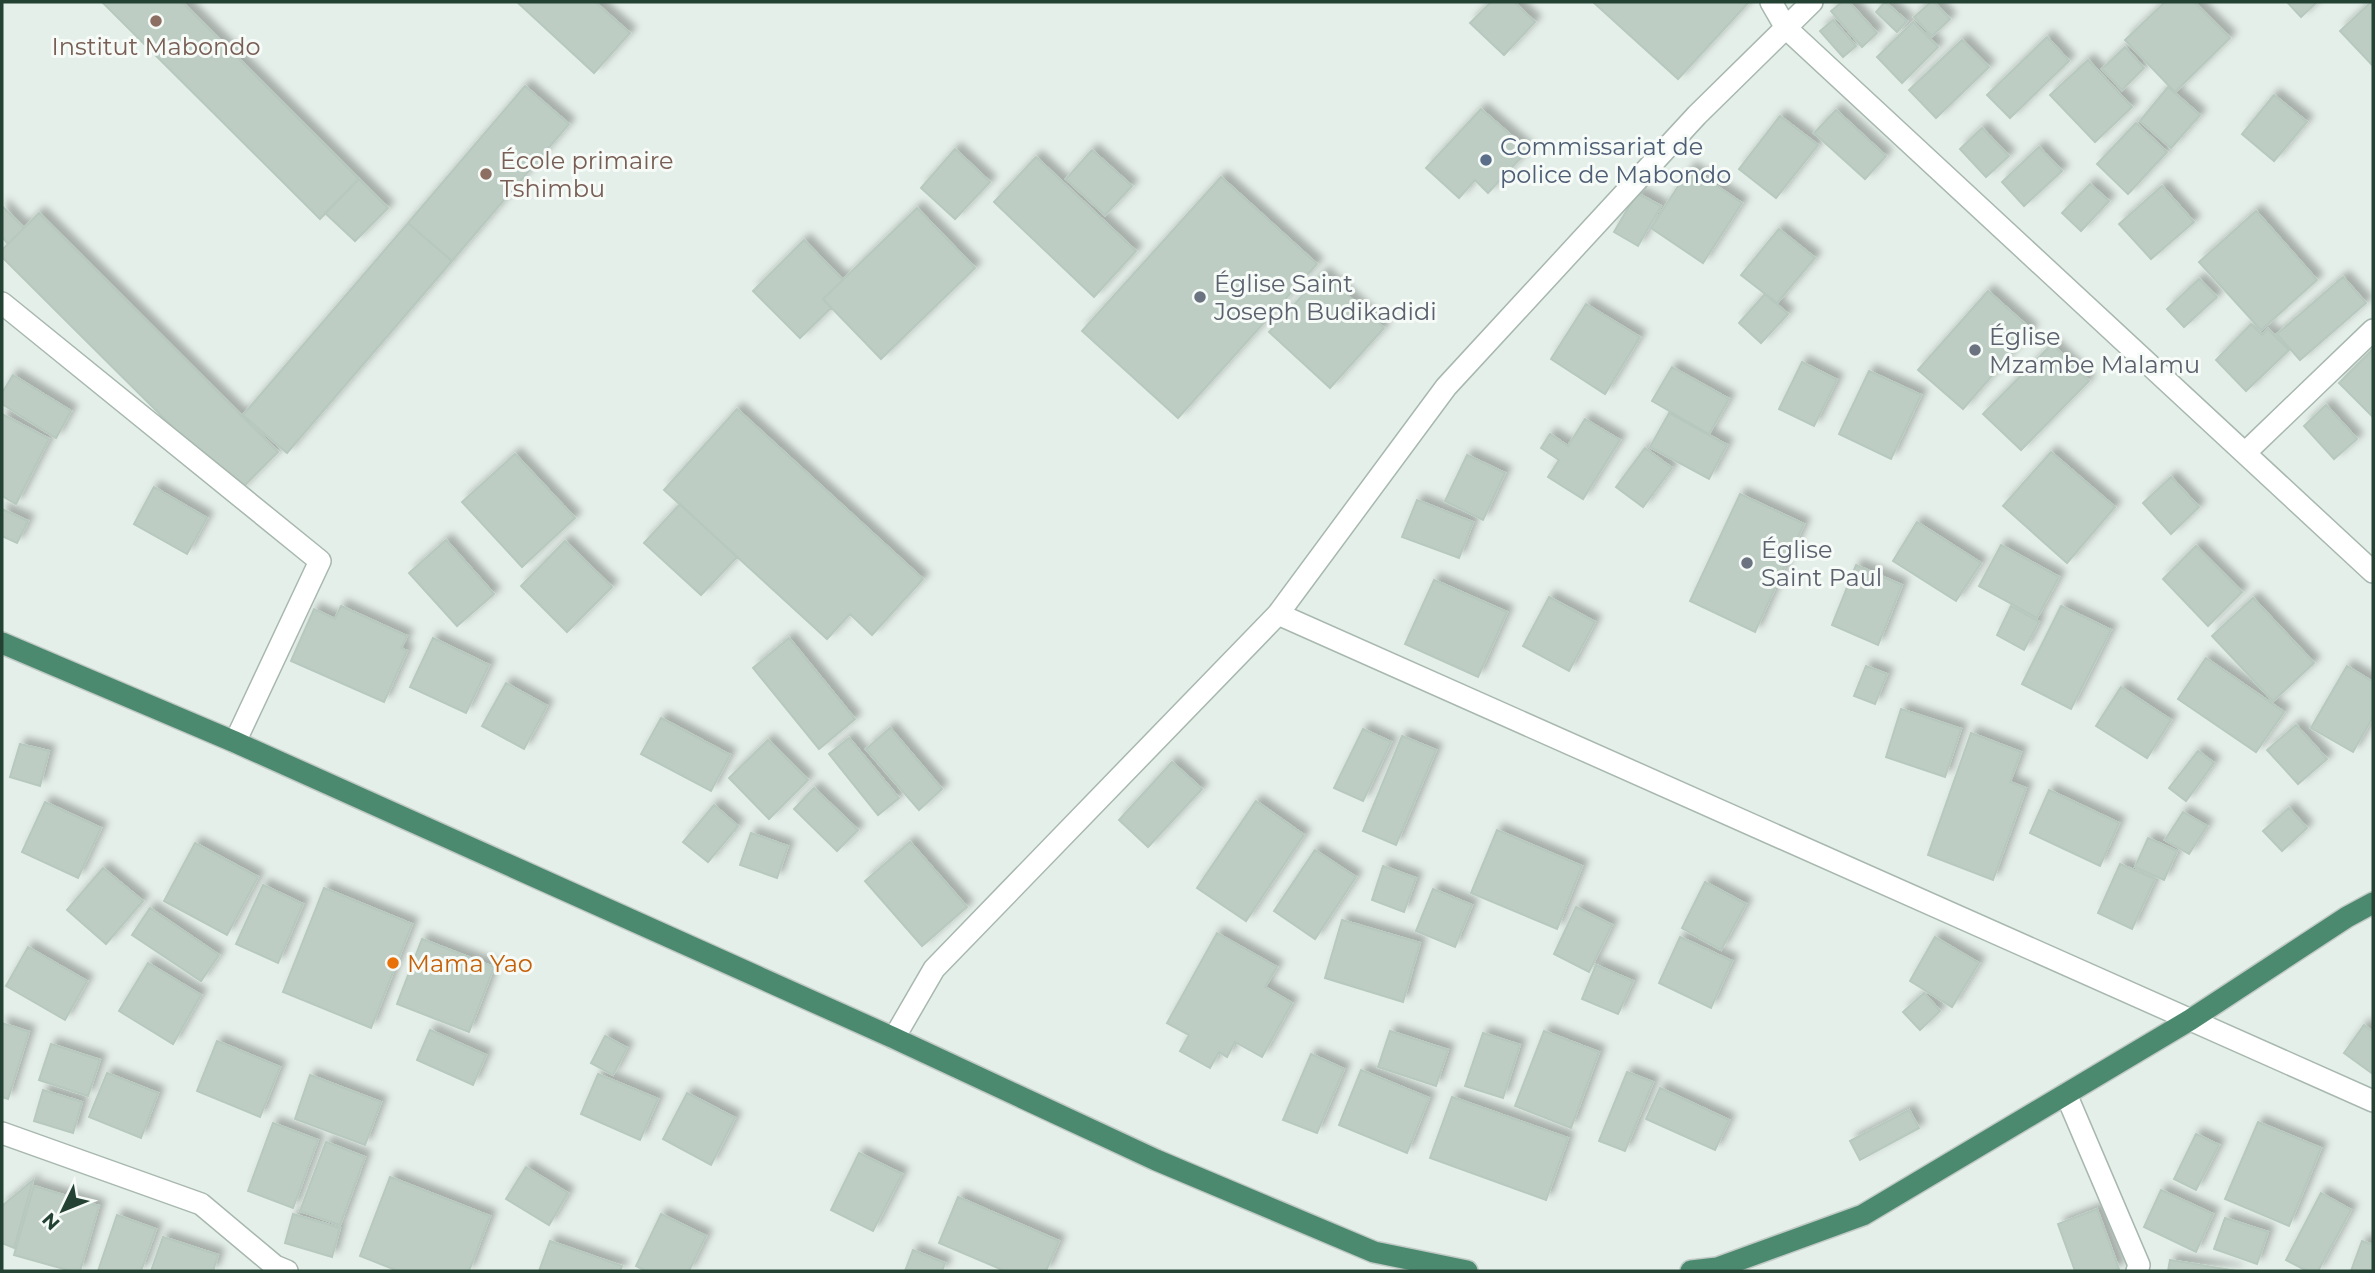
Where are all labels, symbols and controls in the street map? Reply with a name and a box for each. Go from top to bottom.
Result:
marker: Institut Mabondo [148,13,164,29]
place label: Institut Mabondo [51,32,261,61]
place label: Commissariat de police de Mabondo [1500,132,1731,189]
place label: École primaire Tshimbu [500,146,674,203]
marker: Commissariat de police de Mabondo [1478,152,1494,168]
marker: École primaire Tshimbu [478,166,494,182]
place label: Église Saint Joseph Budikadidi [1213,269,1437,326]
marker: Église Saint Joseph Budikadidi [1192,289,1208,305]
place label: Église Mzambe Malamu [1989,322,2200,379]
marker: Église Mzambe Malamu [1967,342,1983,358]
place label: Église Saint Paul [1761,535,1882,592]
marker: Église Saint Paul [1739,555,1755,571]
place label: Mama Yao [407,949,533,978]
marker: Mama Yao [385,955,401,971]
north arrow [28,1175,98,1245]
text: N [37,1208,65,1235]

